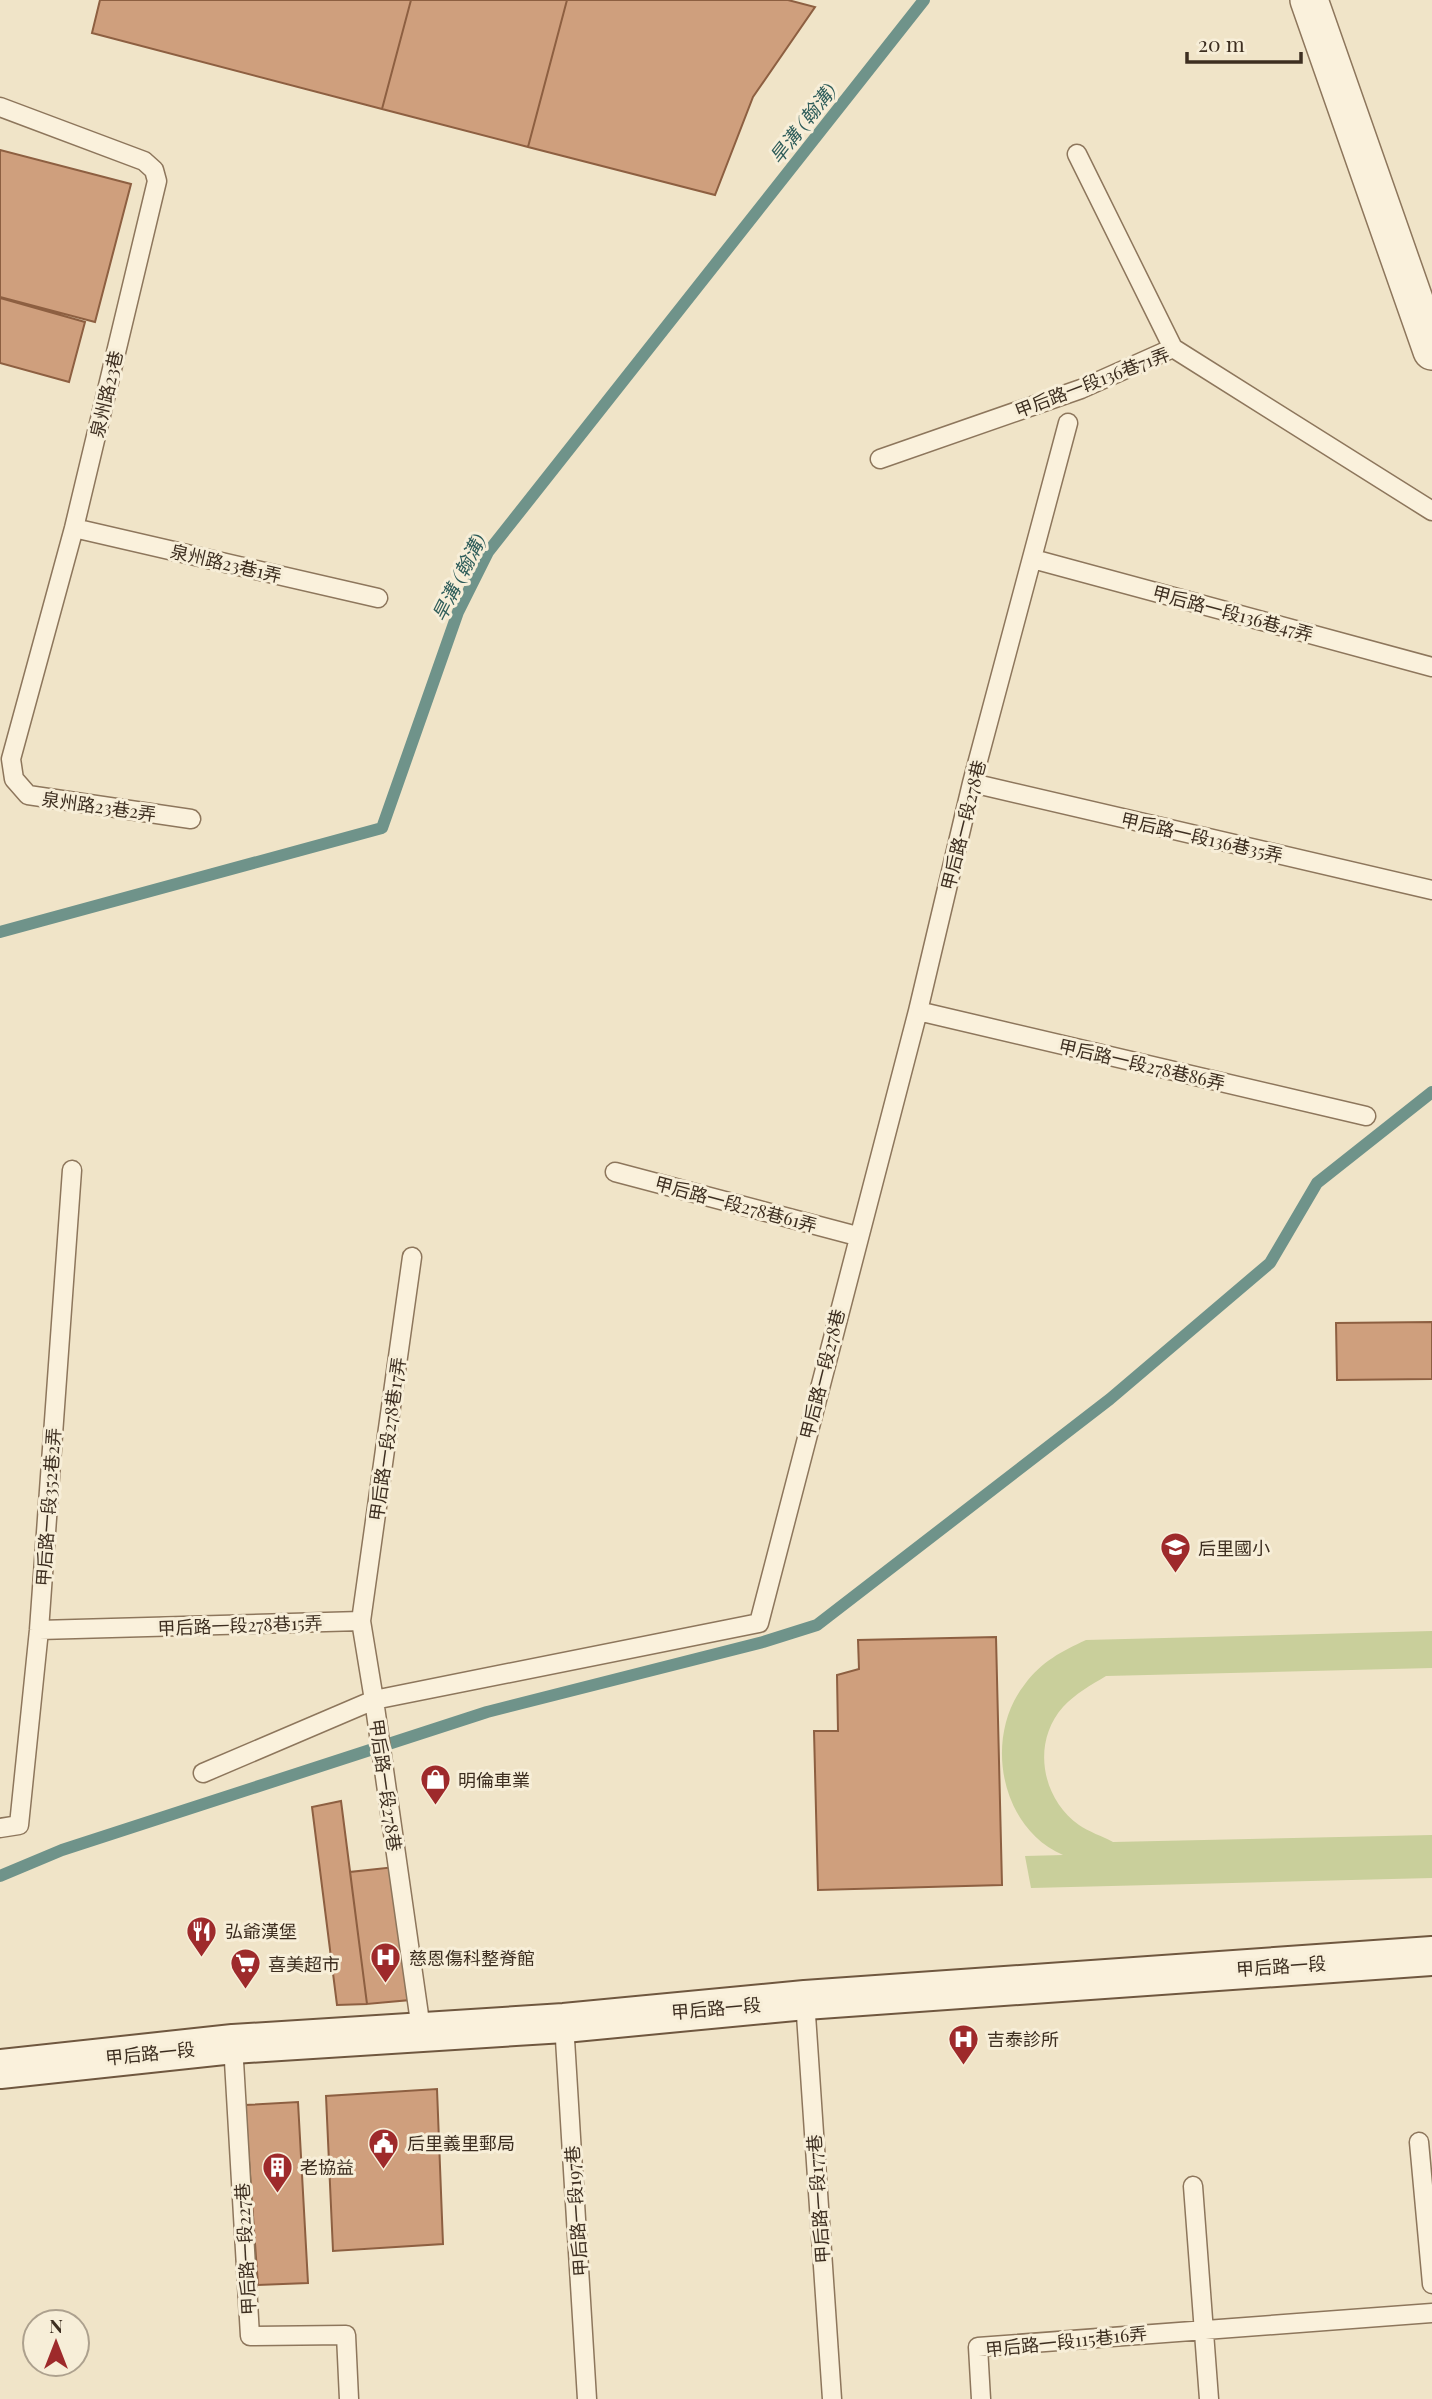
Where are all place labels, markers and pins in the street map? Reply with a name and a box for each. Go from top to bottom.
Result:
school or university icon: 后里國小 [1158,1531,1192,1575]
place label: 后里國小 [1198,1536,1270,1560]
shop icon: 明倫車業 [418,1763,452,1807]
place label: 明倫車業 [458,1768,530,1792]
restaurant icon: 弘爺漢堡 [185,1914,219,1958]
place label: 弘爺漢堡 [225,1919,297,1943]
hospital icon: 慈恩傷科整脊館 [369,1941,403,1985]
place label: 慈恩傷科整脊館 [409,1946,535,1970]
supermarket icon: 喜美超市 [228,1947,262,1991]
place label: 喜美超市 [268,1952,340,1976]
hospital icon: 吉泰診所 [947,2022,981,2066]
place label: 吉泰診所 [987,2027,1059,2051]
public building icon: 后里義里郵局 [367,2126,401,2170]
place label: 后里義里郵局 [407,2131,515,2155]
building icon: 老協益 [260,2150,294,2194]
place label: 老協益 [300,2155,354,2179]

